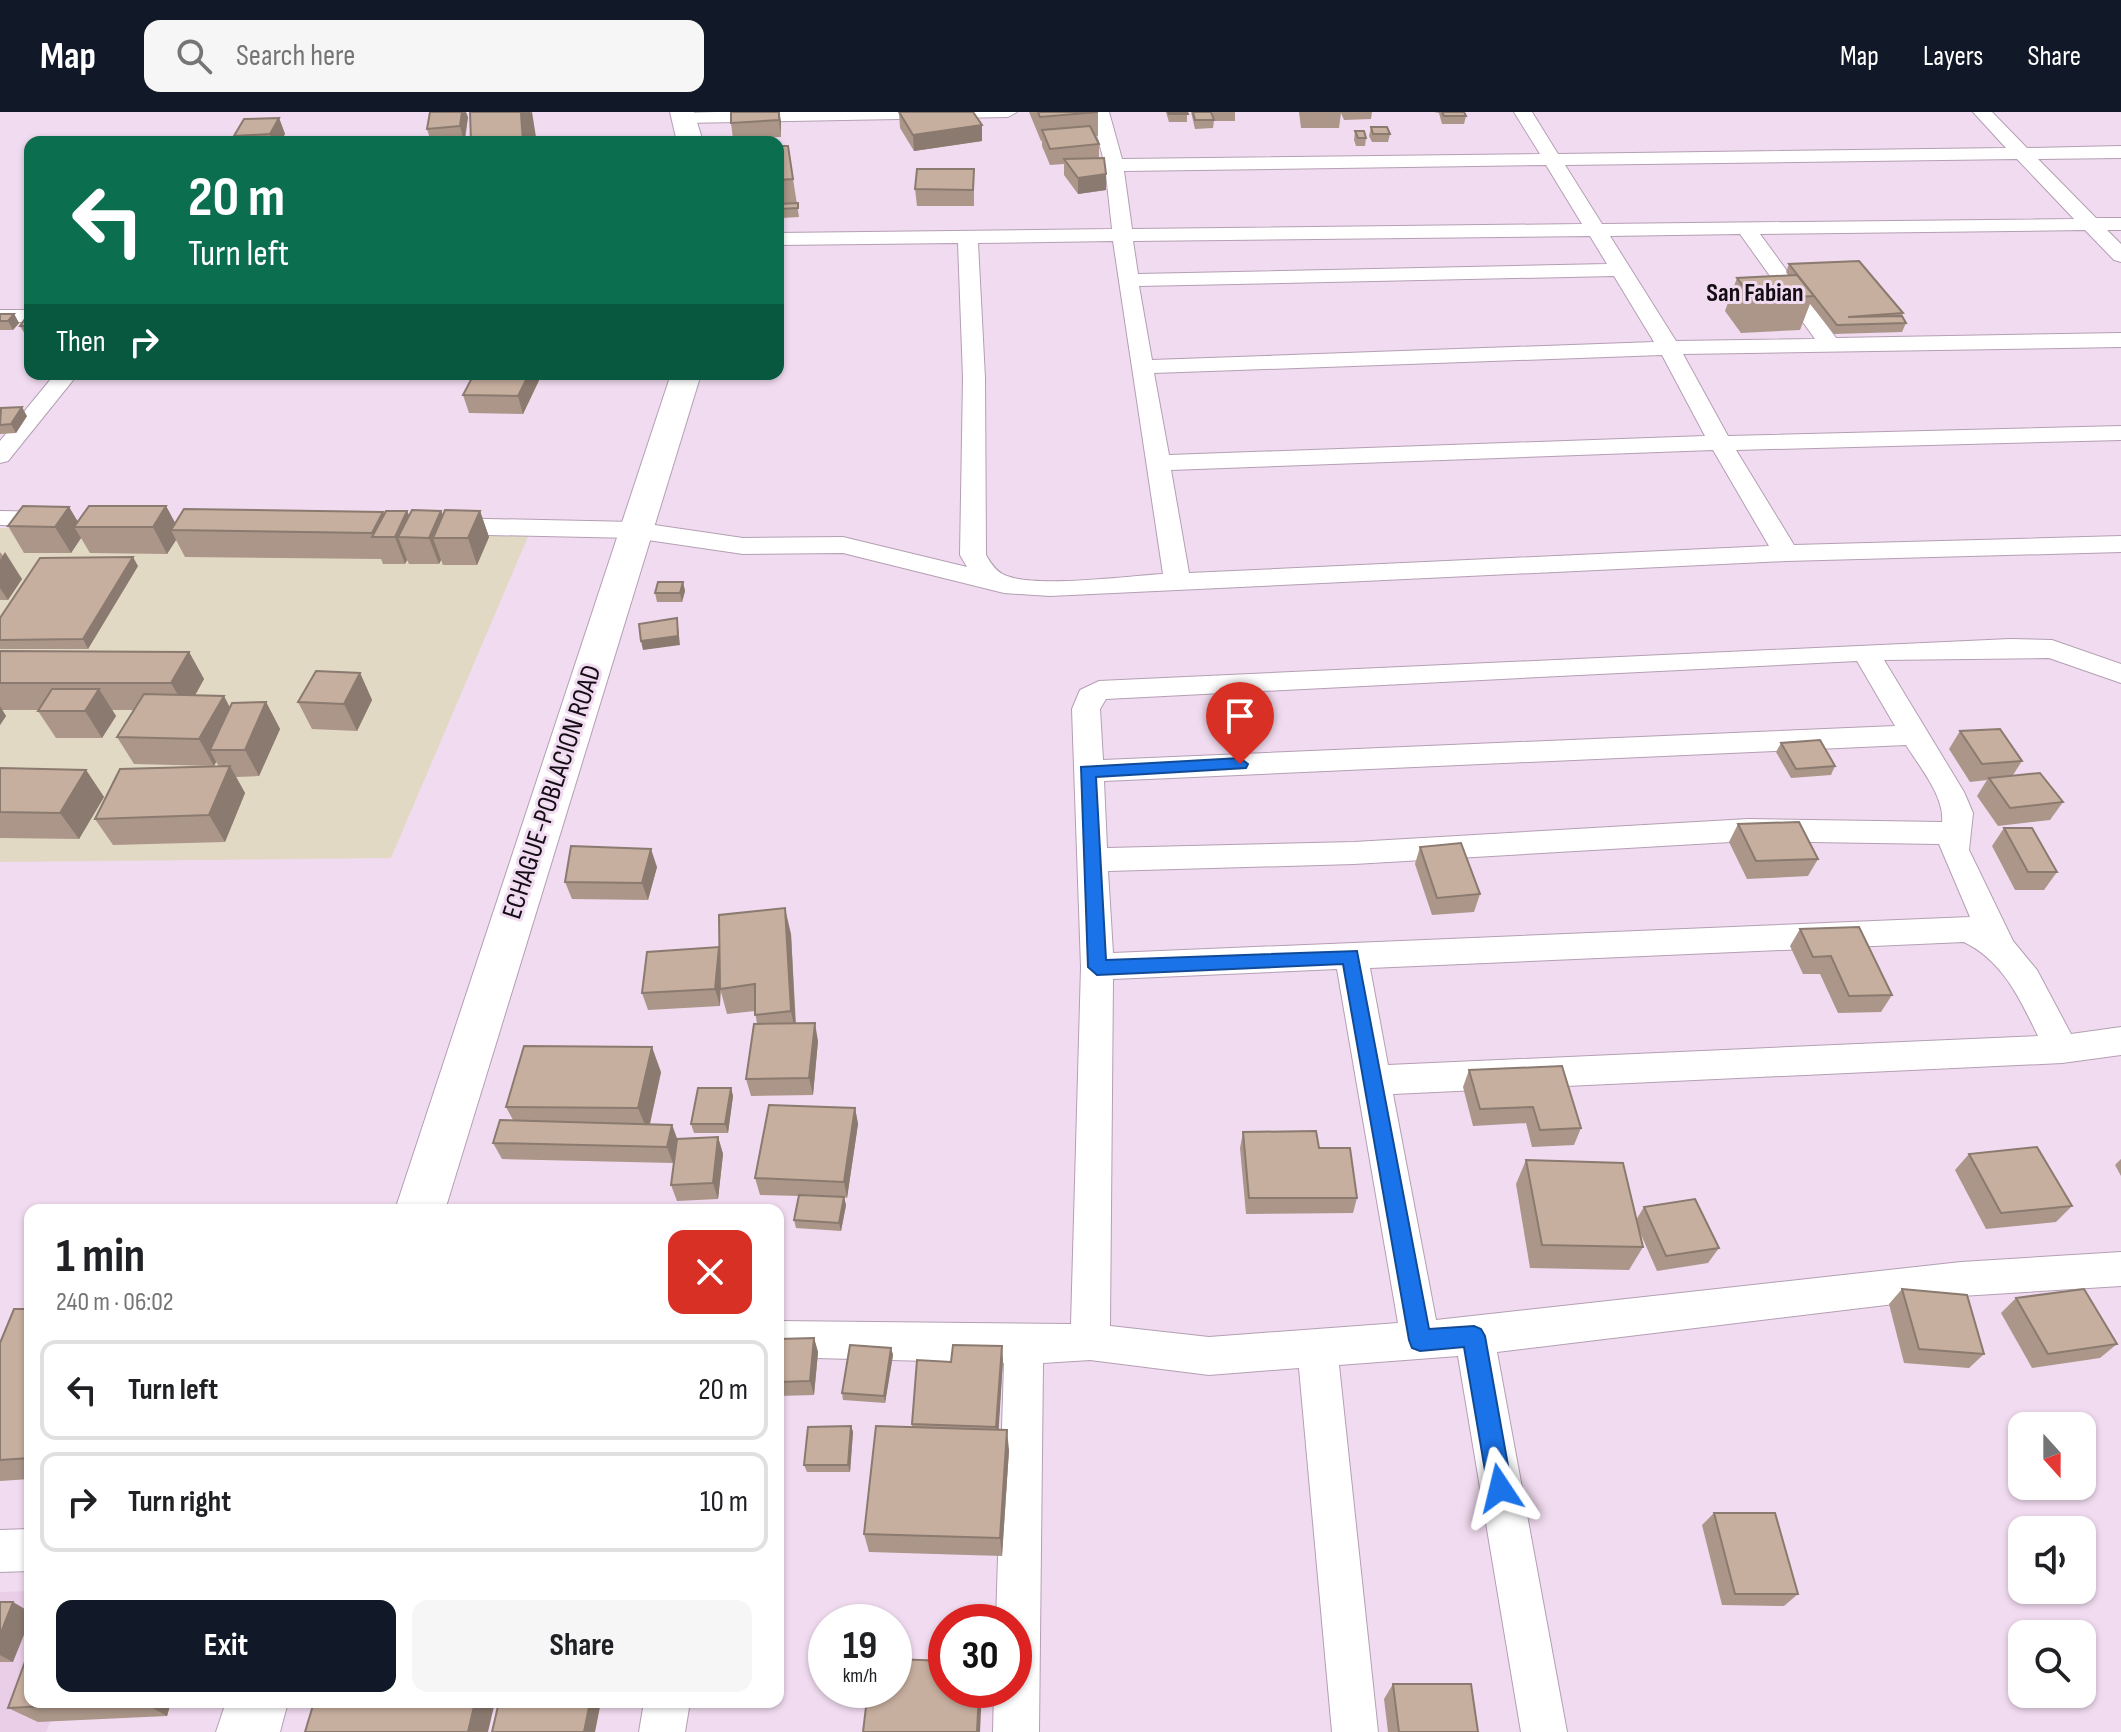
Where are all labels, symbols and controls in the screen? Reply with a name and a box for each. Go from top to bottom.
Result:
search box [144,20,704,92]
text: Map [40,34,96,79]
icon: search [172,34,216,78]
text: Search here [236,38,355,74]
text: Map [1840,40,1879,73]
text: Layers [1923,40,1983,73]
text: Share [2027,40,2081,73]
text: 20 m [188,165,285,232]
icon: left [56,168,160,272]
text: Turn left [188,233,289,276]
district label: San Fabian [1706,278,1804,309]
icon: right [122,320,166,364]
text: Then [56,324,106,360]
street label: ECHAGUE-POBLACION ROAD [495,661,609,923]
pin [1206,682,1274,764]
icon: arrive [1218,694,1262,738]
text: 1 min [56,1228,145,1285]
button: close [668,1230,752,1314]
text: 240 m · 06:02 [56,1287,173,1318]
icon: left [60,1368,104,1412]
text: Turn left [128,1372,218,1408]
text: 20 m [698,1372,748,1408]
north arrow [2008,1412,2096,1500]
map controls [2008,1412,2096,1708]
position arrow [1458,1446,1542,1530]
icon: right [60,1480,104,1524]
text: Turn right [128,1484,231,1520]
text: 10 m [700,1484,748,1520]
button: sound [2008,1516,2096,1604]
button: Exit [56,1600,396,1692]
button: Share [412,1600,752,1692]
speed limit sign: 30 [928,1604,1032,1708]
button: search [2008,1620,2096,1708]
text: 19 [843,1622,877,1670]
text: km/h [843,1664,877,1688]

